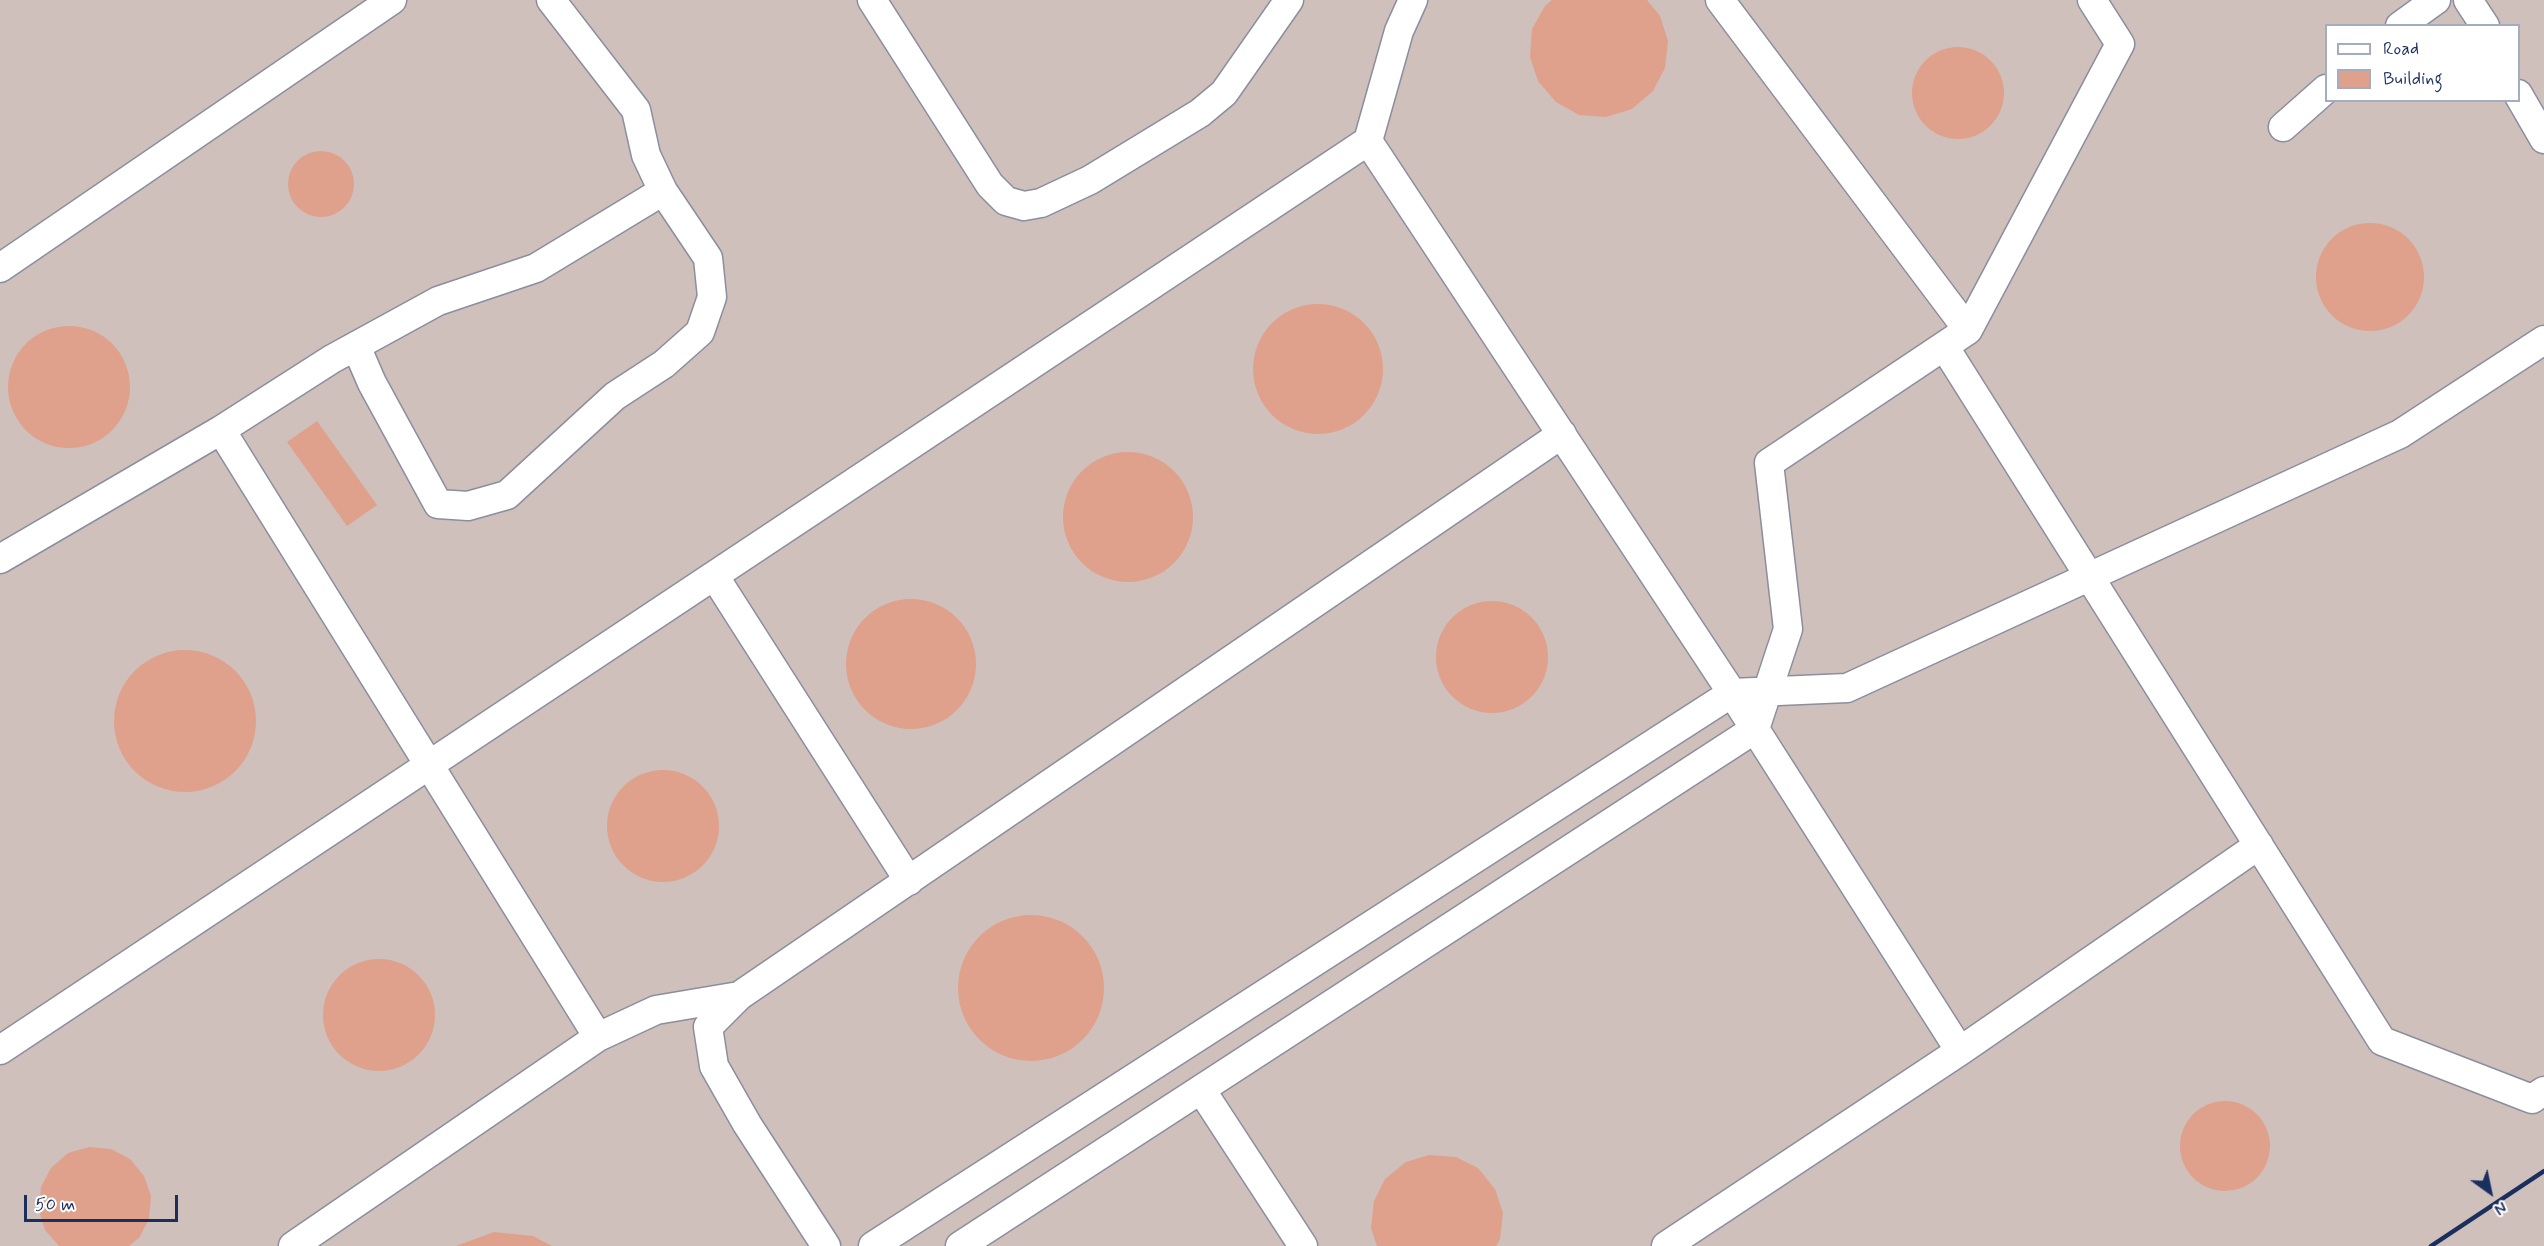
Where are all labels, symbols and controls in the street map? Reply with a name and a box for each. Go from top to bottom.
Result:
legend [2325,24,2520,102]
text: Road [2383,37,2419,61]
text: Building [2383,67,2443,91]
north arrow [2460,1162,2520,1222]
scale bar [27,1183,182,1221]
text: 50 m [35,1193,75,1217]
text: N [2490,1196,2510,1219]

